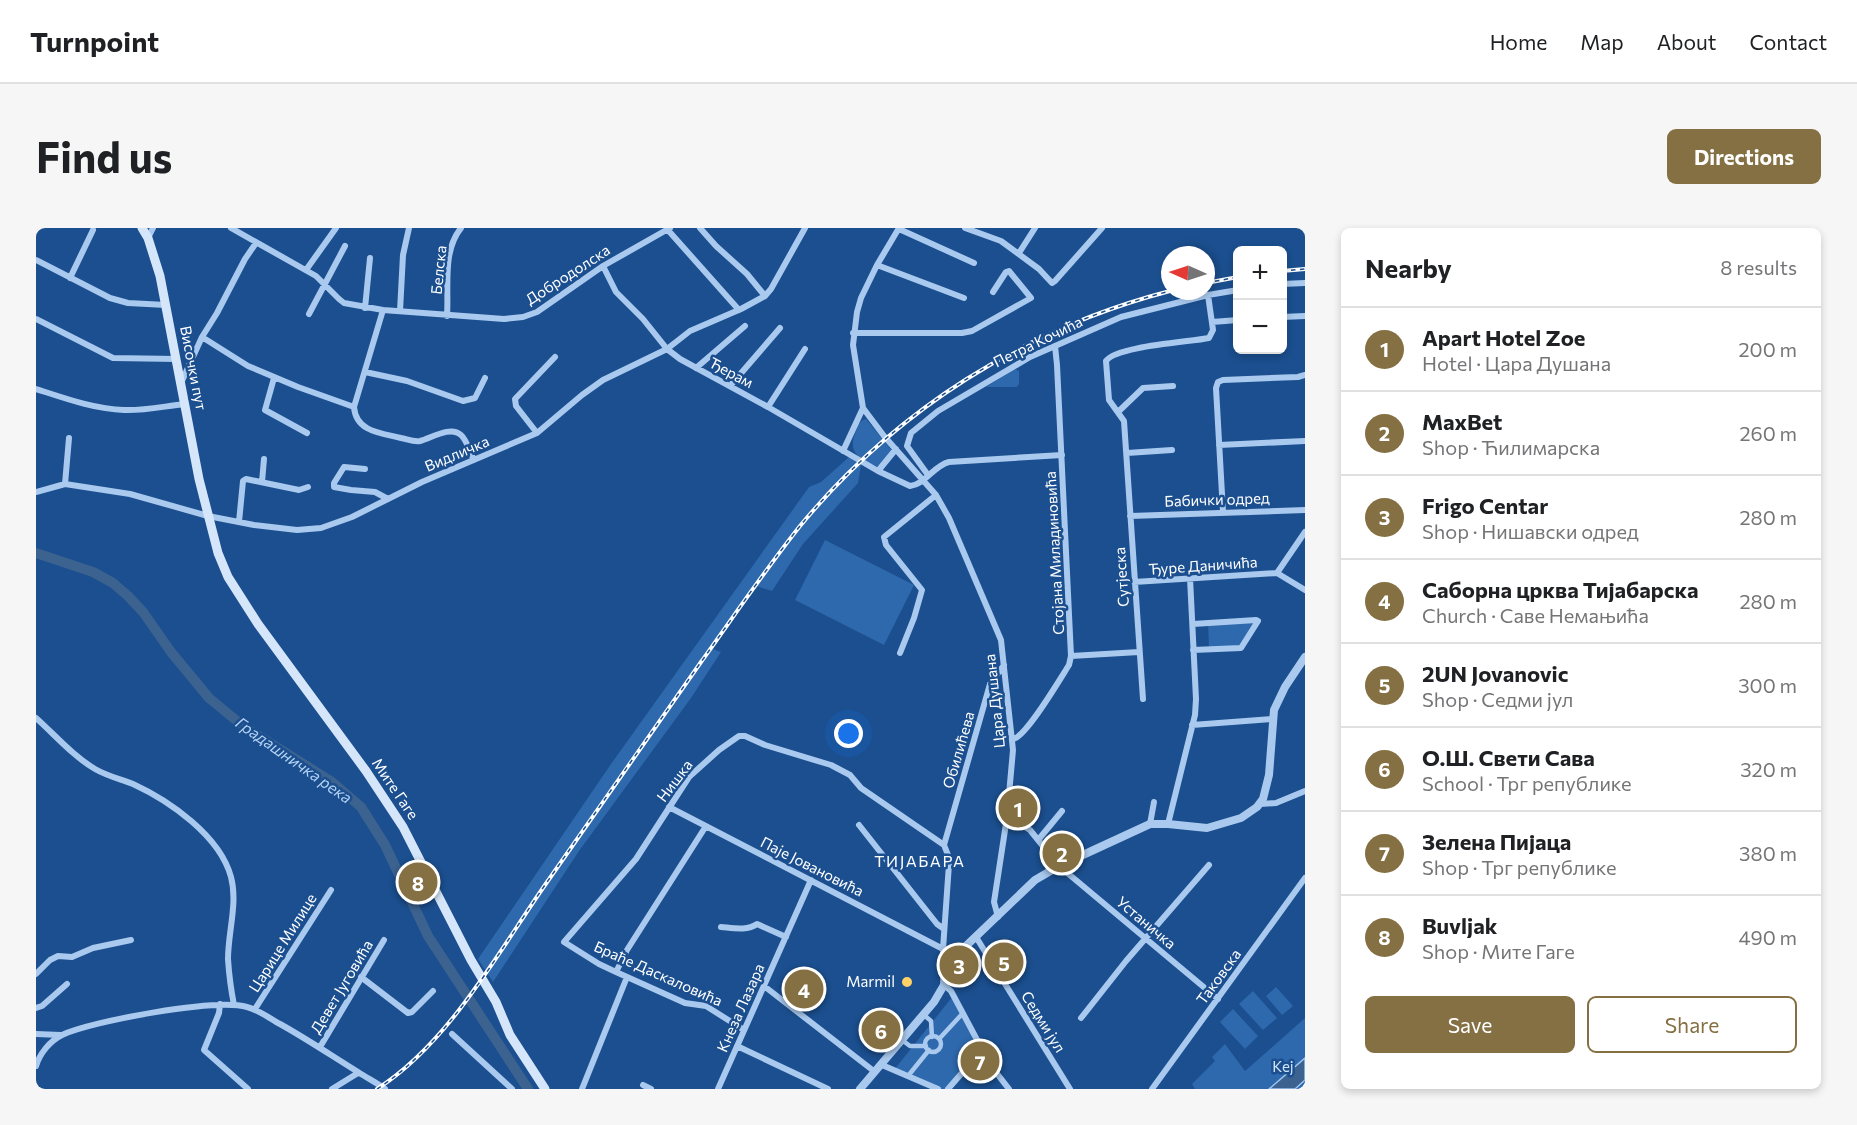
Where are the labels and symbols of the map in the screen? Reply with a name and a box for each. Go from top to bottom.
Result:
street label: Добродолска [522,240,613,308]
street label: Белска [426,244,450,295]
north arrow [1161,246,1215,300]
street label: Петра Кочића [990,312,1085,370]
street label: Височки пут [177,324,211,411]
street label: Ђерам [706,353,757,391]
street label: Видличка [422,431,492,475]
street label: Стојана Миладиновића [1041,471,1067,635]
street label: Бабички одред [1164,488,1270,510]
street label: Сутјеска [1110,547,1132,608]
street label: Ђуре Даничића [1148,552,1258,578]
street label: Цара Душана [980,653,1008,749]
street label: Обилићева [938,709,978,790]
water label: Градашничка река [232,712,356,807]
your location [834,719,863,748]
street label: Мите Гаге [369,754,423,823]
street label: Нишка [653,756,696,805]
pin: 1 [998,786,1038,830]
pin: 2 [1042,830,1082,876]
street label: Паје Јовановића [758,832,867,900]
district label: ТИЈАБАРА [874,851,966,870]
pin: 8 [398,860,437,904]
street label: Царице Милице [245,890,320,995]
street label: Устаничка [1113,892,1180,952]
street label: Девет Југовића [306,936,376,1037]
street label: Браће Даскаловића [591,937,725,1009]
pin: 5 [984,940,1024,984]
pin: 3 [940,942,978,988]
street label: Таковска [1192,945,1244,1008]
street label: Кнеза Лазара [713,961,768,1055]
pin: 4 [784,966,824,1011]
place label: Marmil [846,972,895,990]
marker: Marmil [900,975,914,989]
street label: Седми јул [1018,987,1070,1055]
pin: 6 [862,1008,900,1052]
pin: 7 [960,1038,1000,1084]
park label: Кеј [1272,1057,1294,1075]

